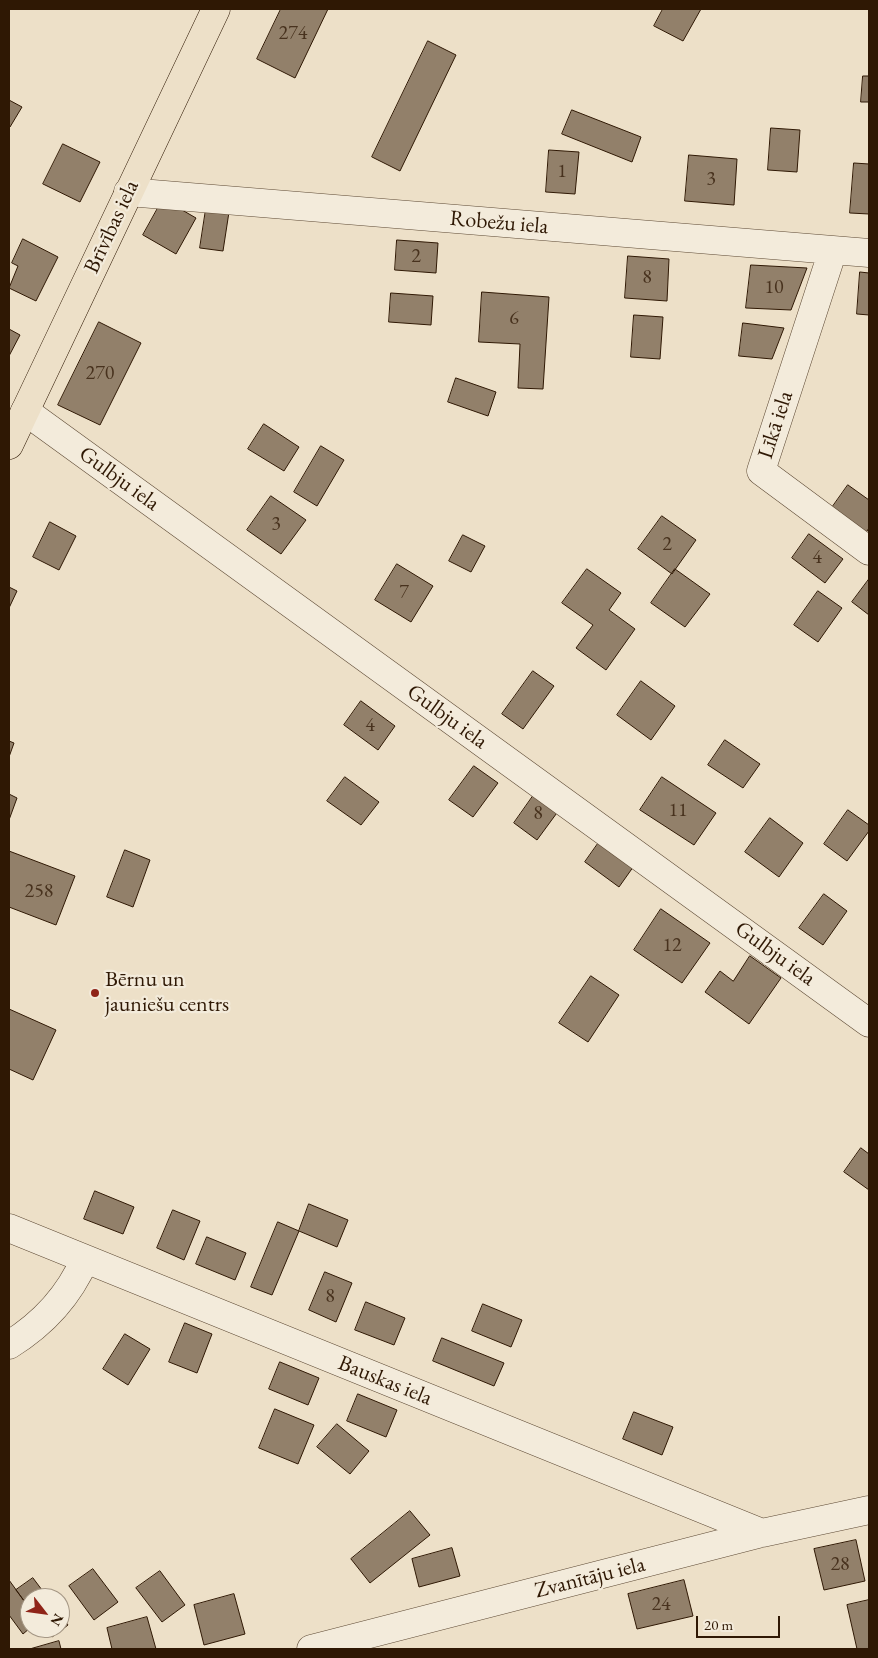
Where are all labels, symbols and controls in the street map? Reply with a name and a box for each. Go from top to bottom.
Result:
house number: 274 [279,22,307,46]
house number: 1 [557,160,567,184]
house number: 3 [706,168,716,192]
street label: Brīvības iela [79,176,145,278]
street label: Robežu iela [449,206,549,240]
house number: 2 [411,245,421,269]
house number: 8 [642,266,652,290]
house number: 10 [764,276,784,300]
house number: 6 [509,307,519,331]
house number: 270 [86,362,114,386]
street label: Līkā iela [753,388,799,462]
street label: Gulbju iela [74,441,164,517]
house number: 3 [271,513,281,537]
house number: 2 [662,533,672,557]
house number: 4 [812,546,822,570]
house number: 7 [399,581,409,605]
street label: Gulbju iela [402,679,492,755]
house number: 4 [365,714,375,738]
house number: 11 [668,799,688,823]
house number: 8 [533,802,543,826]
house number: 258 [25,880,53,904]
street label: Gulbju iela [730,916,820,992]
house number: 12 [662,934,682,958]
place label: Bērnu un jauniešu centrs [105,967,229,1018]
marker: Bērnu un jauniešu centrs [89,987,101,999]
house number: 8 [325,1285,335,1309]
street label: Bauskas iela [334,1350,436,1412]
street label: Zvanītāju iela [532,1552,648,1604]
house number: 28 [830,1553,850,1577]
north arrow [20,1588,70,1638]
house number: 24 [651,1593,671,1617]
scale bar [698,1606,782,1638]
text: N [47,1611,68,1629]
text: 20 m [704,1615,733,1634]

